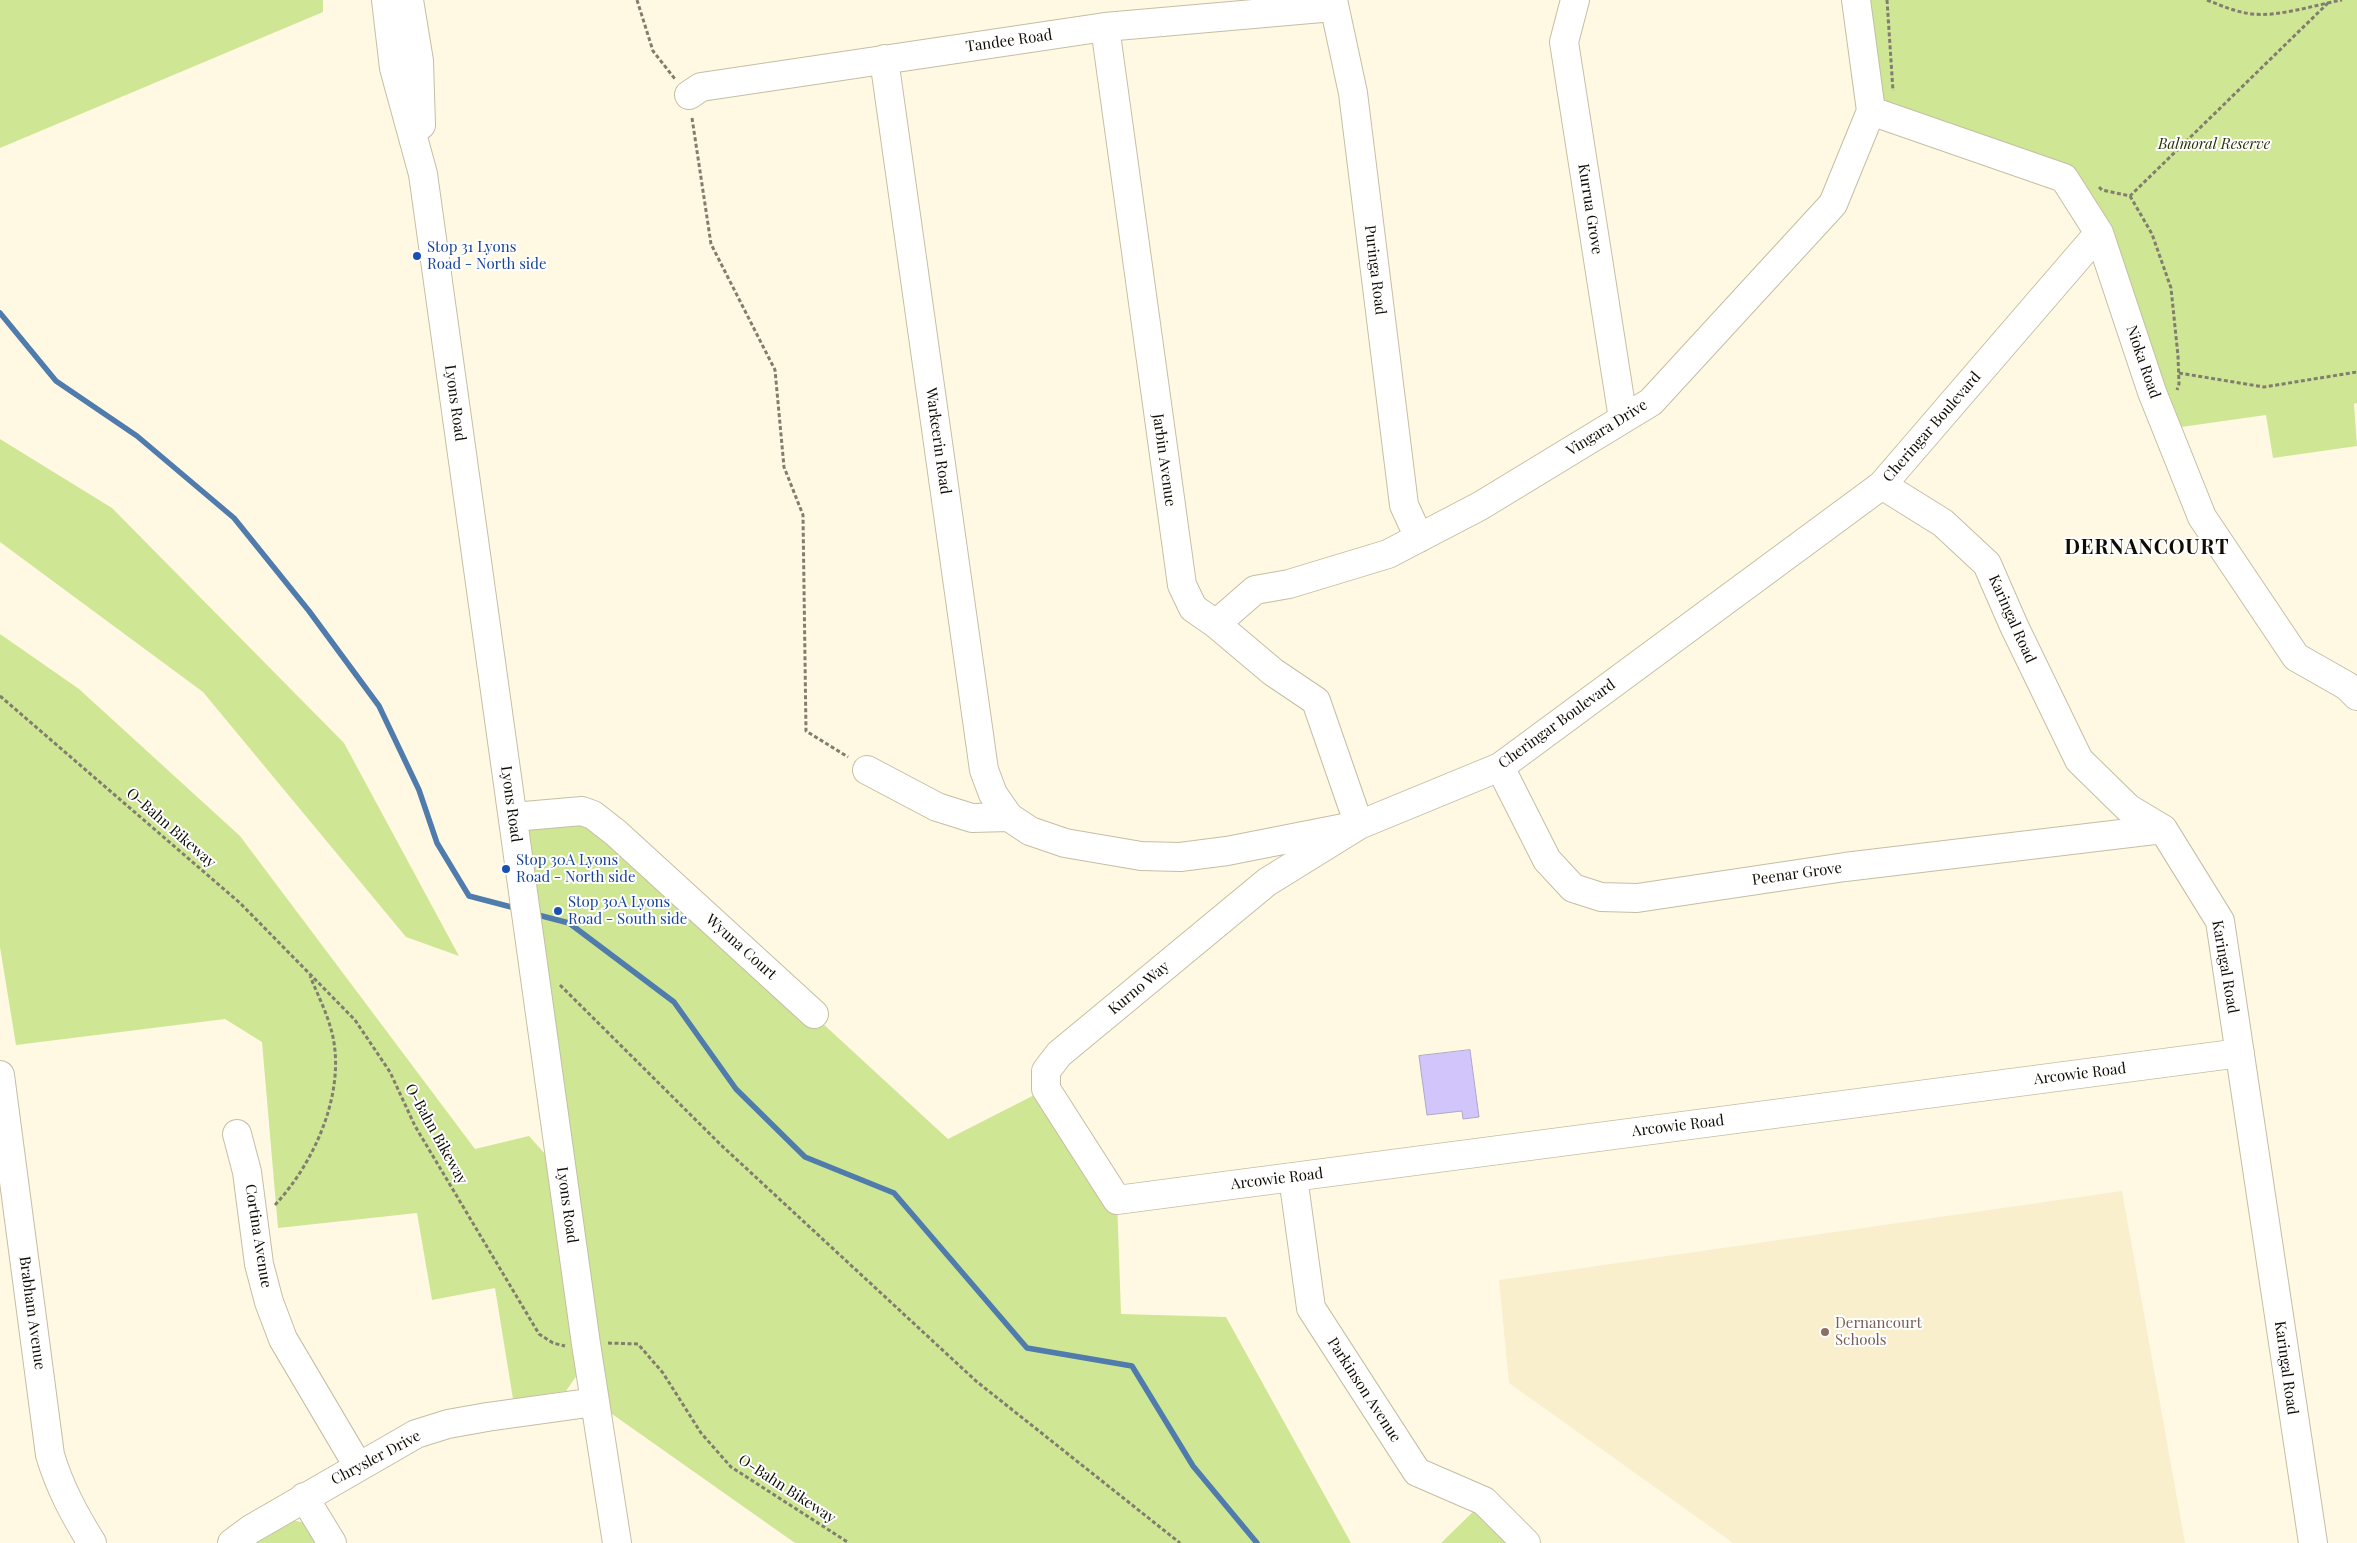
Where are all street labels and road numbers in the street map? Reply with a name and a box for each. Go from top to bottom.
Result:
street label: Tandee Road [965,26,1053,56]
street label: Kurrua Grove [1574,162,1606,256]
street label: Puringa Road [1361,224,1389,316]
street label: Nioka Road [2122,323,2164,401]
street label: Lyons Road [441,364,469,442]
street label: Cheringar Boulevard [1879,368,1985,486]
street label: Warkeerin Road [922,386,954,496]
street label: Vingara Drive [1563,396,1651,460]
street label: Jarbin Avenue [1149,412,1179,508]
street label: Karingal Road [1985,572,2039,666]
street label: Cheringar Boulevard [1495,676,1619,772]
street label: Lyons Road [497,765,525,843]
street label: O-Bahn Bikeway [123,784,219,872]
street label: Peenar Grove [1751,859,1843,889]
street label: Wyuna Court [702,911,780,983]
street label: Karingal Road [2208,919,2242,1015]
street label: Kurno Way [1105,957,1173,1019]
street label: Arcowie Road [2033,1059,2127,1089]
street label: O-Bahn Bikeway [401,1081,471,1187]
street label: Arcowie Road [1631,1111,1725,1141]
street label: Arcowie Road [1230,1164,1324,1194]
street label: Lyons Road [553,1166,581,1244]
street label: Cortina Avenue [241,1183,275,1289]
street label: Brabham Avenue [15,1255,49,1371]
street label: Karingal Road [2271,1320,2301,1416]
street label: Parkinson Avenue [1323,1334,1405,1446]
street label: Chrysler Drive [328,1427,424,1489]
street label: O-Bahn Bikeway [735,1451,839,1527]

